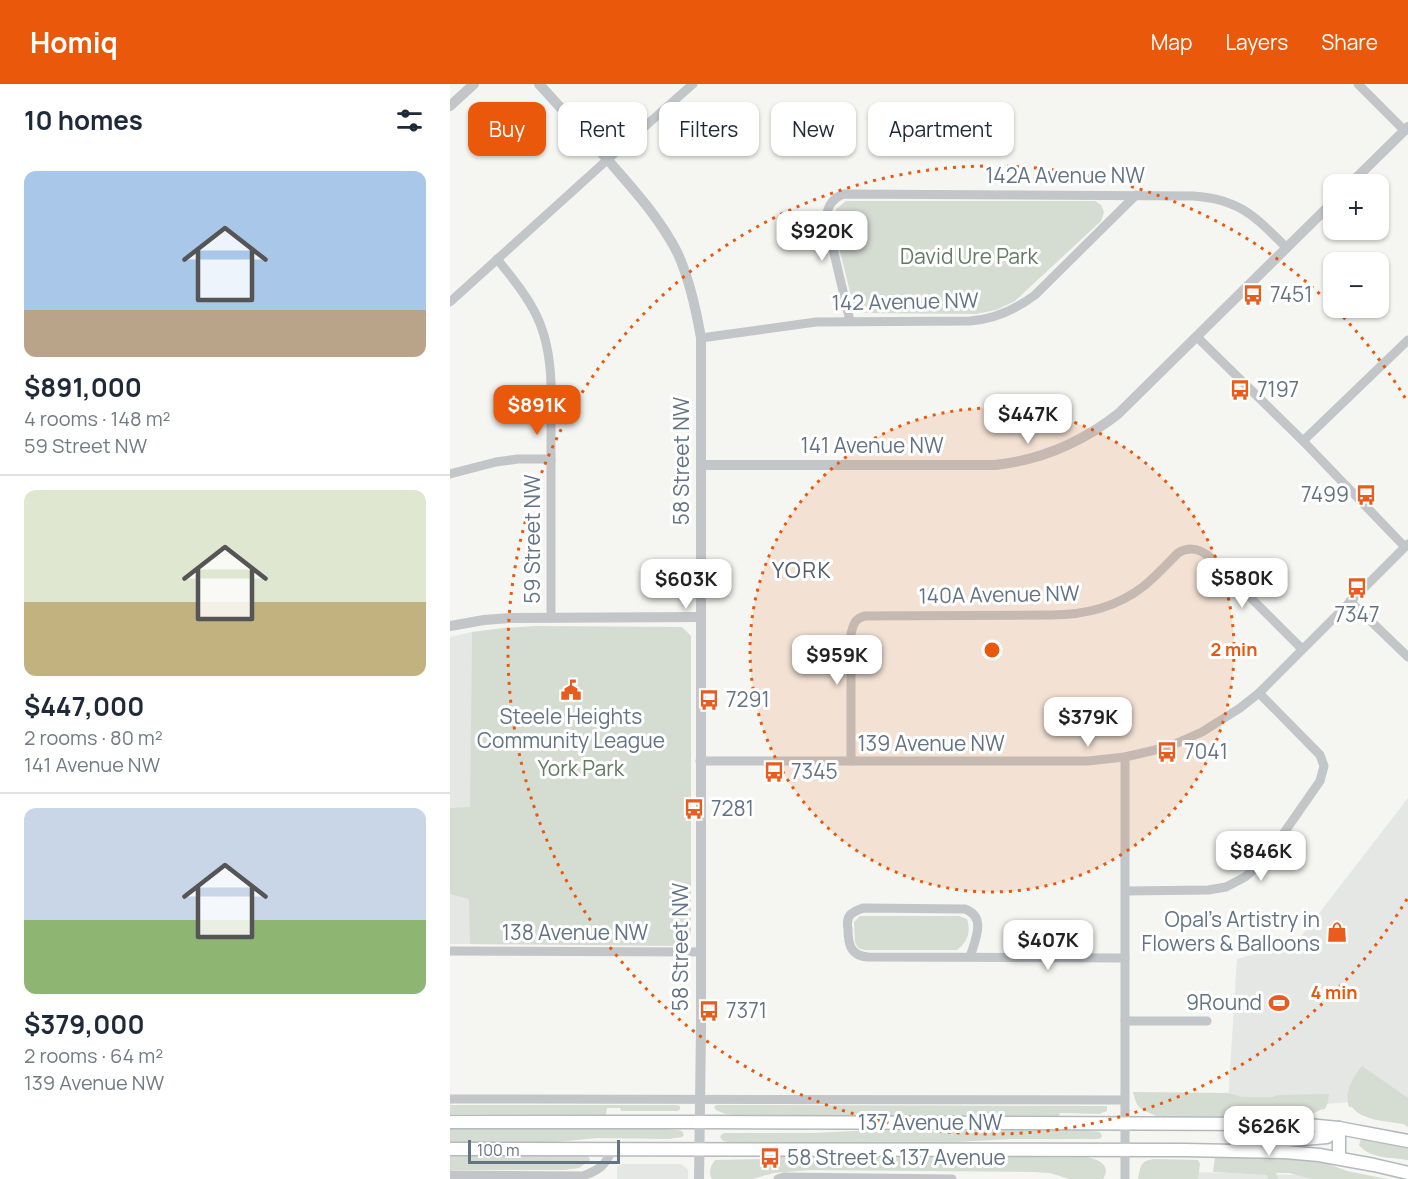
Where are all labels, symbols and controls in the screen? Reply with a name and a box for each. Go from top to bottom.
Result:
text: Homiq [30,23,118,61]
text: Map [1151,28,1192,56]
text: Layers [1225,28,1288,56]
text: Share [1321,28,1378,56]
text: 10 homes [24,102,143,138]
chip: Buy [468,102,546,156]
chip: Rent [558,102,647,156]
chip: Filters [659,102,759,156]
chip: New [771,102,856,156]
chip: Apartment [868,102,1014,156]
icon: filters [393,104,426,137]
street label: 142A Avenue NW [985,161,1145,189]
map controls [1323,174,1389,318]
button: + [1323,174,1389,240]
icon: home [171,210,279,318]
pin: $920K [780,211,864,262]
text: $920K [791,217,854,244]
park label: David Ure Park [900,242,1039,270]
button: − [1323,252,1389,318]
place label: 7451 [1270,280,1312,308]
bus stop icon: 7451 [1241,283,1265,307]
street label: 142 Avenue NW [831,286,979,316]
text: $891,000 [24,369,142,405]
place label: 7197 [1257,375,1299,403]
bus stop icon: 7197 [1228,378,1252,402]
pin: $891K [495,385,579,436]
text: $891K [508,391,566,418]
pin: $447K [986,394,1070,445]
street label: 58 Street NW [667,396,695,525]
text: $447K [998,400,1058,427]
text: 4 rooms · 148 m² [24,405,171,432]
street label: 141 Avenue NW [800,431,944,459]
text: 59 Street NW [24,432,147,459]
street label: 59 Street NW [518,474,546,604]
place label: 7499 [1301,480,1349,508]
bus stop icon: 7499 [1354,483,1378,507]
icon: home [171,529,279,637]
district label: YORK [772,555,832,585]
pin: $580K [1200,558,1284,609]
pin: $603K [644,559,728,610]
text: $580K [1211,564,1273,591]
text: $603K [655,565,717,592]
bus stop icon: 7347 [1345,576,1369,600]
street label: 140A Avenue NW [918,579,1080,609]
place label: 7347 [1334,600,1380,628]
pin: $959K [795,635,879,686]
text: 2 min [1211,637,1257,661]
centre of rings [982,640,1002,660]
text: $959K [806,641,868,668]
public building icon: Steele Heights Community League [559,678,583,702]
place label: 7291 [726,685,770,713]
text: $447,000 [24,688,144,724]
bus stop icon: 7291 [697,688,721,712]
pin: $379K [1046,697,1130,748]
place label: Steele Heights Community League [477,702,665,754]
text: $379K [1058,703,1118,730]
text: 2 rooms · 80 m² [24,724,163,751]
street label: 139 Avenue NW [857,729,1005,757]
place label: 7041 [1184,737,1228,765]
bus stop icon: 7041 [1155,740,1179,764]
text: 141 Avenue NW [24,751,160,778]
park label: York Park [538,754,625,782]
place label: 7345 [791,757,838,785]
bus stop icon: 7345 [762,760,786,784]
place label: 7281 [711,794,754,822]
bus stop icon: 7281 [682,797,706,821]
pin: $846K [1219,831,1303,882]
text: $846K [1230,837,1292,864]
icon: home [171,847,279,955]
street label: 58 Street NW [666,882,694,1011]
place label: Opal's Artistry in Flowers & Balloons [1142,905,1320,957]
street label: 138 Avenue NW [502,918,649,946]
pin: $407K [1006,920,1090,971]
shop icon: Opal's Artistry in Flowers & Balloons [1325,920,1349,944]
text: $407K [1017,926,1079,953]
text: 4 min [1310,980,1358,1004]
place label: 9Round [1186,988,1262,1016]
sports icon: 9Round [1267,991,1291,1015]
place label: 7371 [726,996,767,1024]
bus stop icon: 7371 [697,999,721,1023]
text: $379,000 [24,1006,145,1042]
text: 2 rooms · 64 m² [24,1042,163,1069]
text: 139 Avenue NW [24,1069,164,1096]
pin: $626K [1227,1106,1311,1157]
street label: 137 Avenue NW [858,1108,1003,1136]
text: $626K [1238,1112,1300,1139]
scale bar [468,1137,620,1164]
text: 100 m [477,1139,520,1161]
place label: 58 Street & 137 Avenue [787,1143,1006,1171]
bus stop icon: 58 Street & 137 Avenue [758,1146,782,1170]

